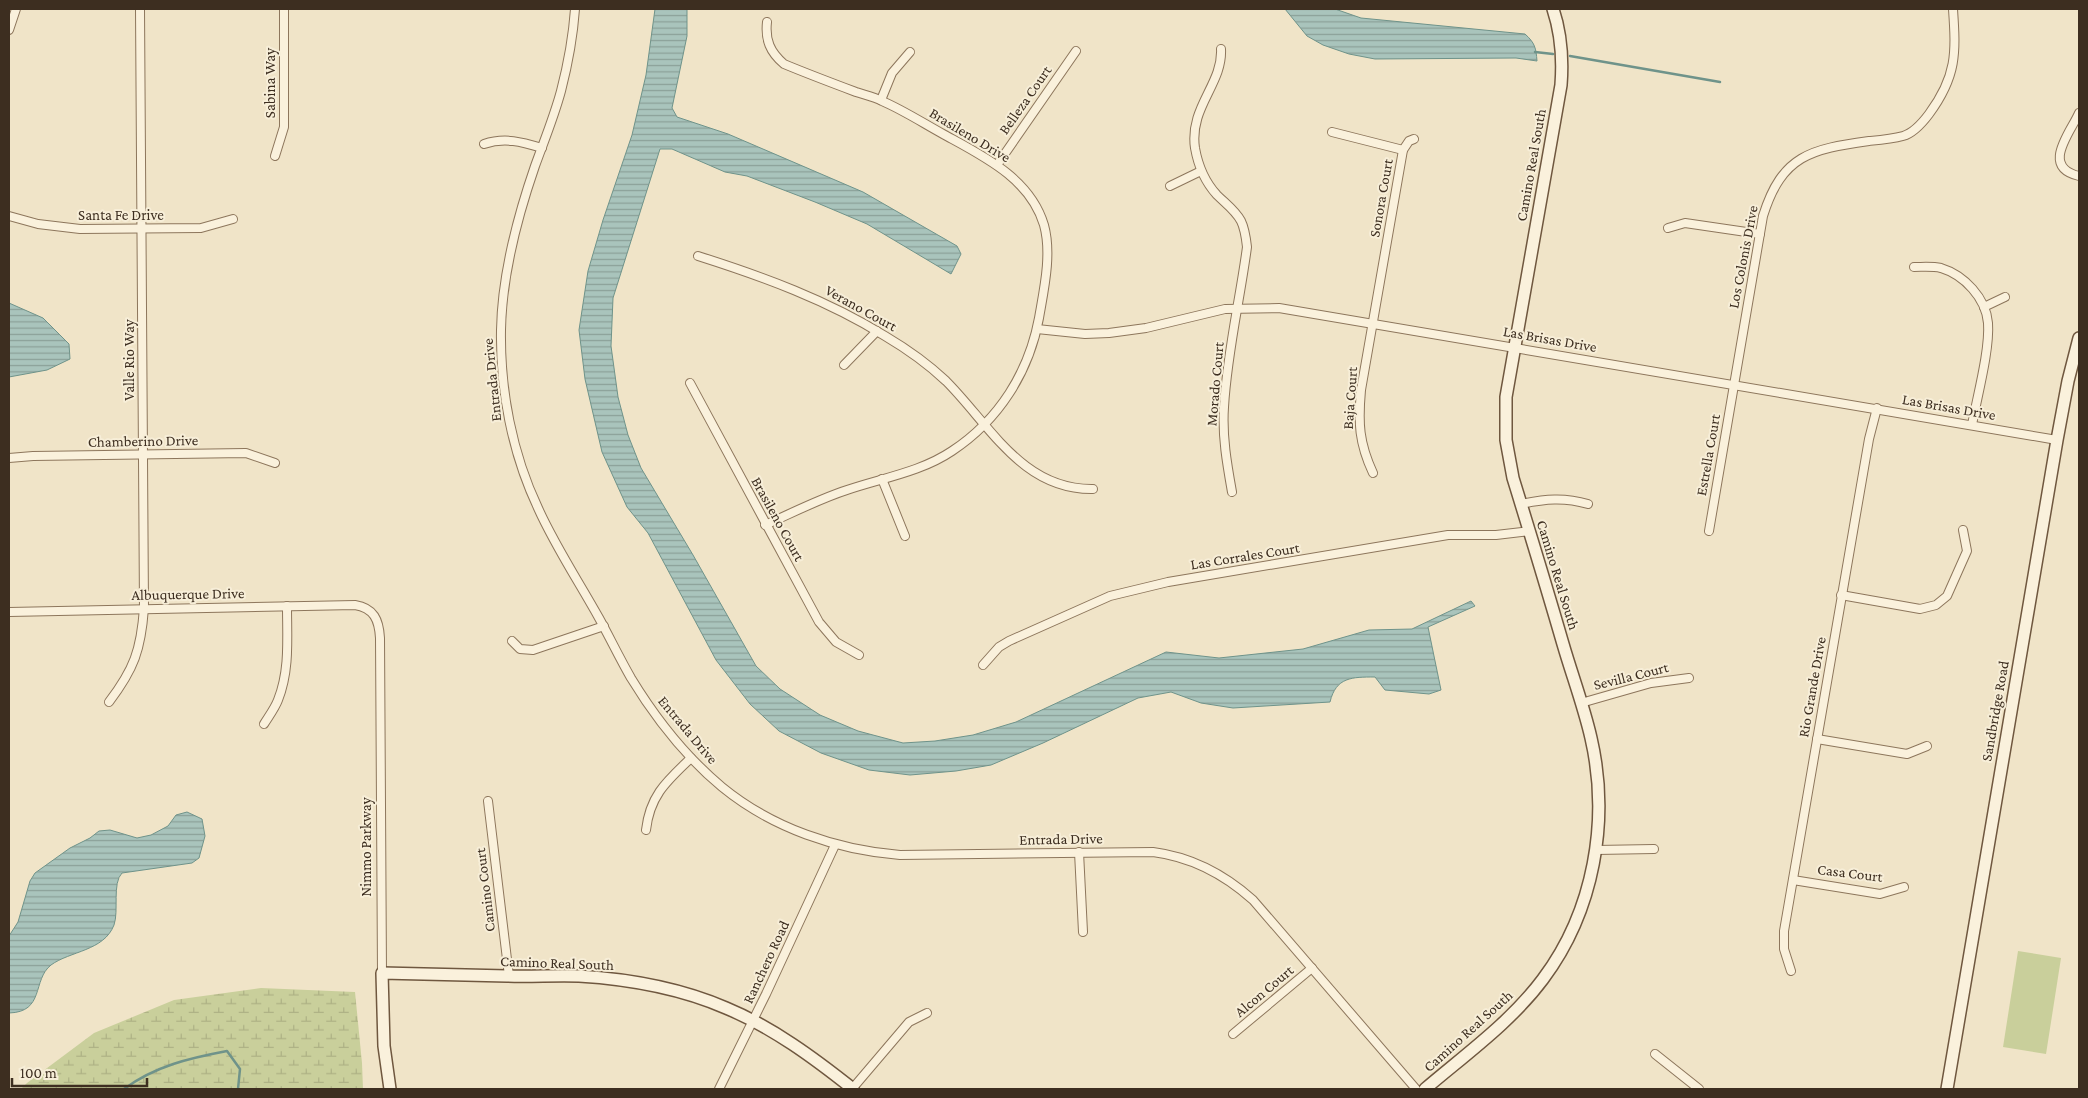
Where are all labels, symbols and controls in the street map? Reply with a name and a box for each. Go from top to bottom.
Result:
street label: Sabina Way [262,48,279,118]
street label: Belleza Court [996,62,1055,137]
street label: Brasileno Drive [927,105,1014,166]
street label: Camino Real South [1513,108,1549,222]
street label: Sonora Court [1366,157,1396,238]
street label: Los Colonis Drive [1725,204,1761,310]
street label: Santa Fe Drive [78,207,164,223]
street label: Verano Court [822,282,900,335]
street label: Valle Rio Way [121,319,138,401]
street label: Las Brisas Drive [1502,323,1598,355]
street label: Entrada Drive [480,337,504,422]
street label: Morado Court [1203,340,1227,427]
street label: Baja Court [1340,365,1361,430]
street label: Las Brisas Drive [1901,391,1997,423]
street label: Estrella Court [1693,412,1723,497]
street label: Chamberino Drive [88,432,199,450]
street label: Brasileno Court [748,474,808,565]
street label: Camino Real South [1534,518,1582,632]
street label: Las Corrales Court [1189,539,1302,573]
street label: Albuquerque Drive [131,585,245,604]
street label: Rio Grande Drive [1795,635,1829,739]
street label: Sevilla Court [1592,659,1671,693]
street label: Sandbridge Road [1978,659,2013,763]
street label: Entrada Drive [655,693,721,767]
street label: Nimmo Parkway [358,797,375,897]
street label: Entrada Drive [1019,830,1103,848]
street label: Camino Court [472,846,498,933]
street label: Casa Court [1816,861,1885,885]
street label: Ranchero Road [740,918,792,1006]
street label: Camino Real South [500,953,614,973]
street label: Alcon Court [1232,961,1297,1020]
street label: Camino Real South [1420,987,1516,1075]
scale bar [12,1056,148,1088]
text: 100 m [20,1065,57,1081]

